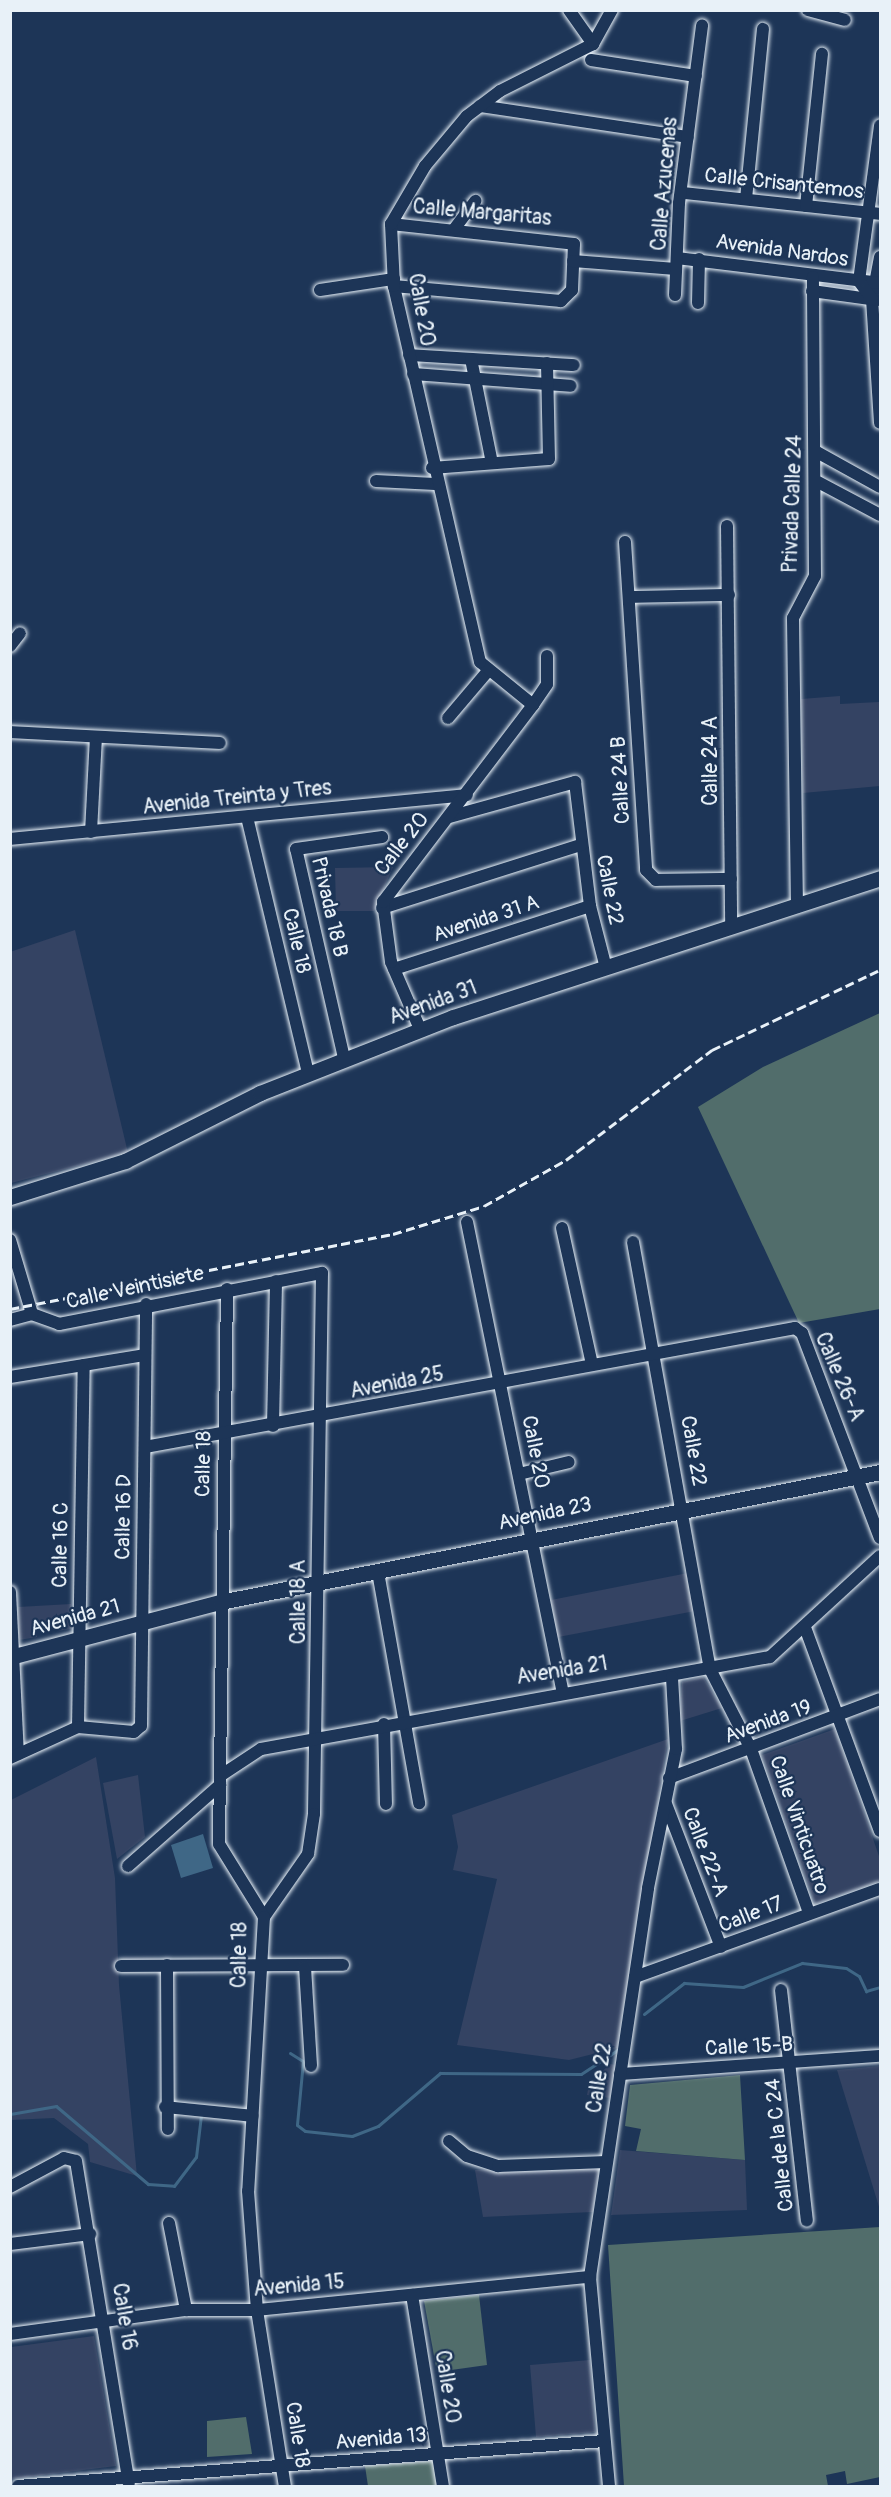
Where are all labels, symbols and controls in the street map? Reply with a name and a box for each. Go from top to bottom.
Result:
street label: Calle Azucenas [647,116,683,252]
street label: Calle Crisantemos [703,163,865,205]
street label: Calle Margaritas [412,194,552,232]
street label: Avenida Nardos [714,229,850,273]
street label: Calle 20 [402,272,440,348]
street label: Privada Calle 24 [778,434,808,574]
street label: Calle 24 A [698,716,724,806]
street label: Calle 24 B [606,735,636,825]
street label: Avenida Treinta y Tres [141,776,333,820]
street label: Calle 20 [369,807,435,881]
street label: Calle 22 [590,853,628,927]
street label: Privada 18 B [305,854,353,960]
street label: Avenida 31 A [430,890,542,948]
street label: Calle 18 [276,906,316,976]
street label: Avenida 31 [386,975,480,1031]
street label: Calle Veintisiete [64,1261,206,1315]
street label: Calle 26-A [809,1329,869,1425]
street label: Avenida 25 [348,1362,446,1404]
street label: Calle 20 [516,1413,554,1491]
street label: Calle 22 [674,1414,712,1488]
street label: Calle 18 [191,1431,217,1497]
street label: Calle 16 D [111,1474,137,1560]
street label: Avenida 23 [496,1492,594,1536]
street label: Calle 16 C [48,1502,74,1588]
street label: Calle 18 A [286,1560,312,1644]
street label: Avenida 21 [27,1594,123,1642]
street label: Avenida 21 [515,1651,609,1691]
street label: Avenida 19 [721,1695,815,1749]
street label: Calle Vinticuatro [764,1752,834,1898]
street label: Calle 22-A [676,1804,734,1900]
street label: Calle 17 [715,1891,787,1939]
street label: Calle 18 [227,1922,253,1988]
street label: Calle 15-B [704,2032,794,2062]
street label: Calle 22 [582,2041,618,2115]
street label: Calle de la C 24 [760,2077,800,2213]
street label: Avenida 15 [252,2269,346,2303]
street label: Calle 16 [106,2281,142,2353]
street label: Calle 20 [429,2349,465,2425]
street label: Calle 18 [279,2400,315,2470]
street label: Avenida 13 [334,2422,428,2456]

